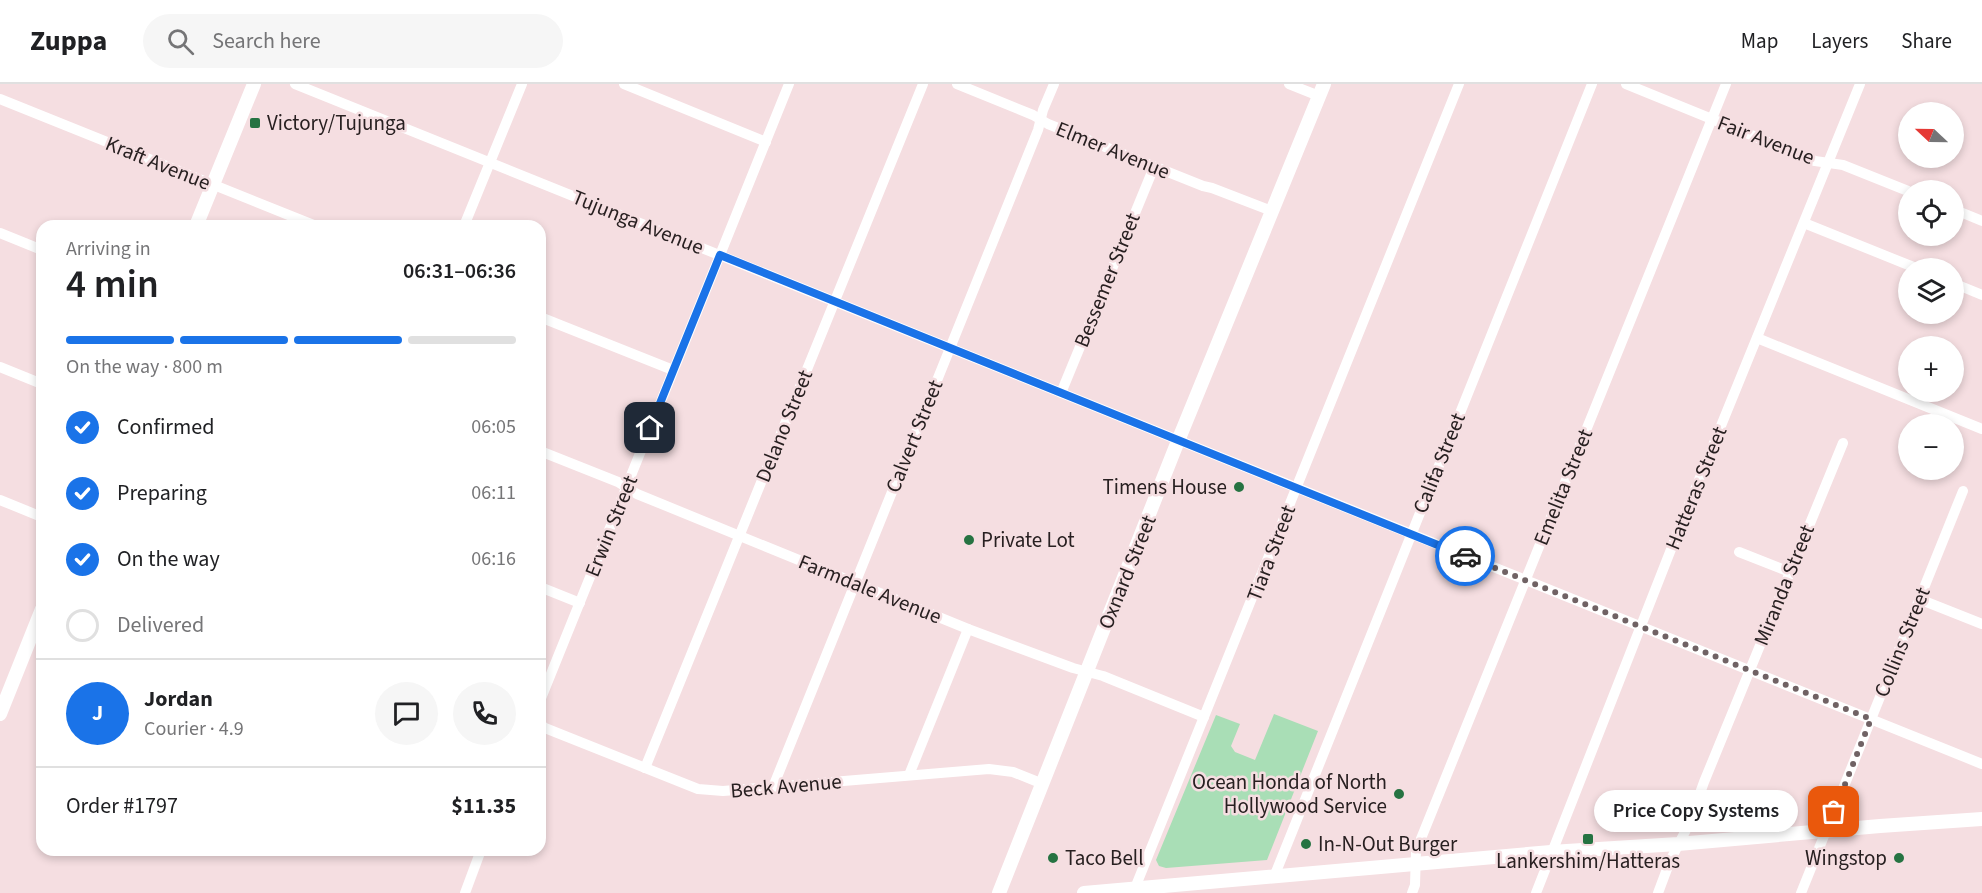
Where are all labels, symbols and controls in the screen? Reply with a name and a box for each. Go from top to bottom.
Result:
search box [143,14,563,68]
text: Zuppa [30,21,107,61]
icon: search [164,25,197,58]
text: Search here [212,25,321,57]
text: Map [1741,26,1778,56]
text: Layers [1811,26,1868,56]
text: Share [1901,26,1952,56]
north arrow [1898,102,1964,168]
map controls [1898,102,1964,480]
place label: Victory/Tujunga [267,108,406,138]
street label: Fair Avenue [1713,108,1819,172]
street label: Elmer Avenue [1052,114,1174,186]
marker: Victory/Tujunga [248,116,262,130]
street label: Kraft Avenue [101,128,215,198]
button: locate [1898,180,1964,246]
street label: Tujunga Avenue [568,182,708,262]
street label: Bessemer Street [1066,208,1148,352]
text: Arriving in [66,235,151,263]
text: 06:31–06:36 [403,255,516,287]
text: 4 min [66,257,159,313]
button: layers [1898,258,1964,324]
button: + [1898,336,1964,402]
text: On the way · 800 m [66,353,223,381]
street label: Delano Street [748,365,820,487]
street label: Calvert Street [878,375,950,497]
pin [624,402,675,453]
street label: Califa Street [1405,408,1473,518]
icon: check [66,411,99,444]
text: Confirmed [117,411,214,443]
icon: home [633,411,666,444]
text: 06:05 [471,413,516,441]
button: − [1898,414,1964,480]
street label: Hatteras Street [1658,422,1734,554]
street label: Emelita Street [1526,424,1600,550]
street label: Erwin Street [577,471,645,581]
place label: Timens House [1103,472,1227,502]
icon: check [66,477,99,510]
text: Preparing [117,477,207,509]
text: 06:11 [471,479,516,507]
marker: Timens House [1232,480,1246,494]
street label: Tiara Street [1239,500,1303,606]
street label: Oxnard Street [1090,510,1164,634]
street label: Miranda Street [1746,520,1822,650]
place label: Private Lot [981,525,1075,555]
courier [1435,526,1495,586]
marker: Private Lot [962,533,976,547]
icon: car [1449,540,1482,573]
icon: check [66,543,99,576]
text: On the way [117,543,220,575]
text: 06:16 [471,545,516,573]
street label: Farmdale Avenue [794,547,946,631]
street label: Collins Street [1866,582,1938,702]
text: Delivered [117,609,204,641]
button: chat [375,682,438,745]
button: phone [453,682,516,745]
text: Jordan [144,683,213,715]
text: J [92,697,103,729]
text: Courier · 4.9 [144,715,244,743]
street label: Beck Avenue [729,766,843,806]
place label: Ocean Honda of North Hollywood Service [1192,767,1387,821]
pin [1808,786,1859,837]
marker: Ocean Honda of North Hollywood Service [1392,787,1406,801]
text: Order #1797 [66,790,178,822]
text: $11.35 [451,790,516,822]
callout: Price Copy Systems [1594,791,1798,833]
icon: bag [1817,795,1850,828]
text: Price Copy Systems [1613,797,1779,825]
place label: In-N-Out Burger [1318,829,1458,859]
marker: Lankershim/Hatteras [1581,832,1595,846]
marker: In-N-Out Burger [1299,837,1313,851]
place label: Taco Bell [1065,843,1144,873]
place label: Wingstop [1805,843,1887,873]
place label: Lankershim/Hatteras [1496,846,1680,876]
marker: Taco Bell [1046,851,1060,865]
marker: Wingstop [1892,851,1906,865]

